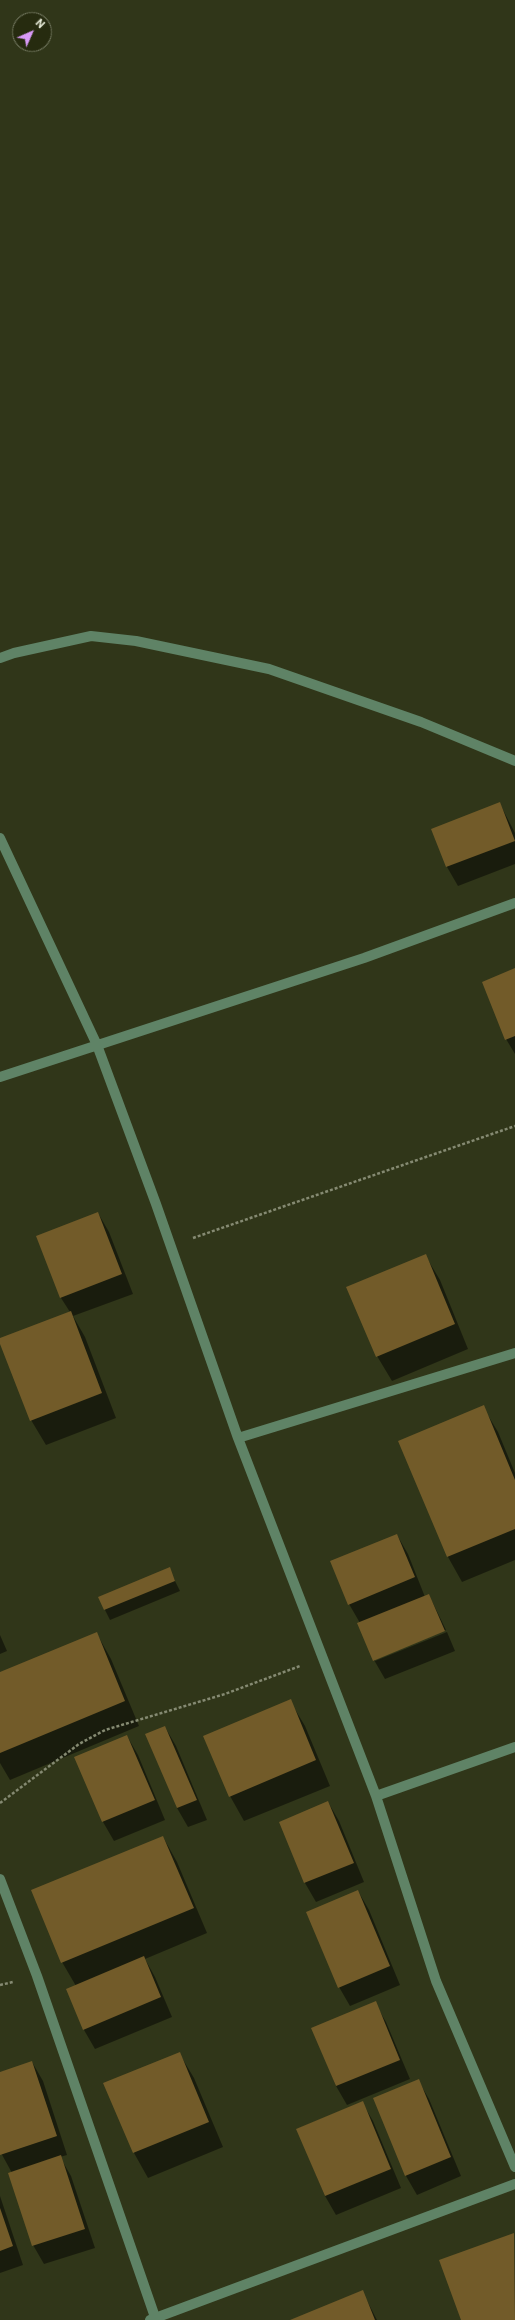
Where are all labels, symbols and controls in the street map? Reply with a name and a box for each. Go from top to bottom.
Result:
north arrow [12,12,52,52]
text: N [33,17,47,31]

